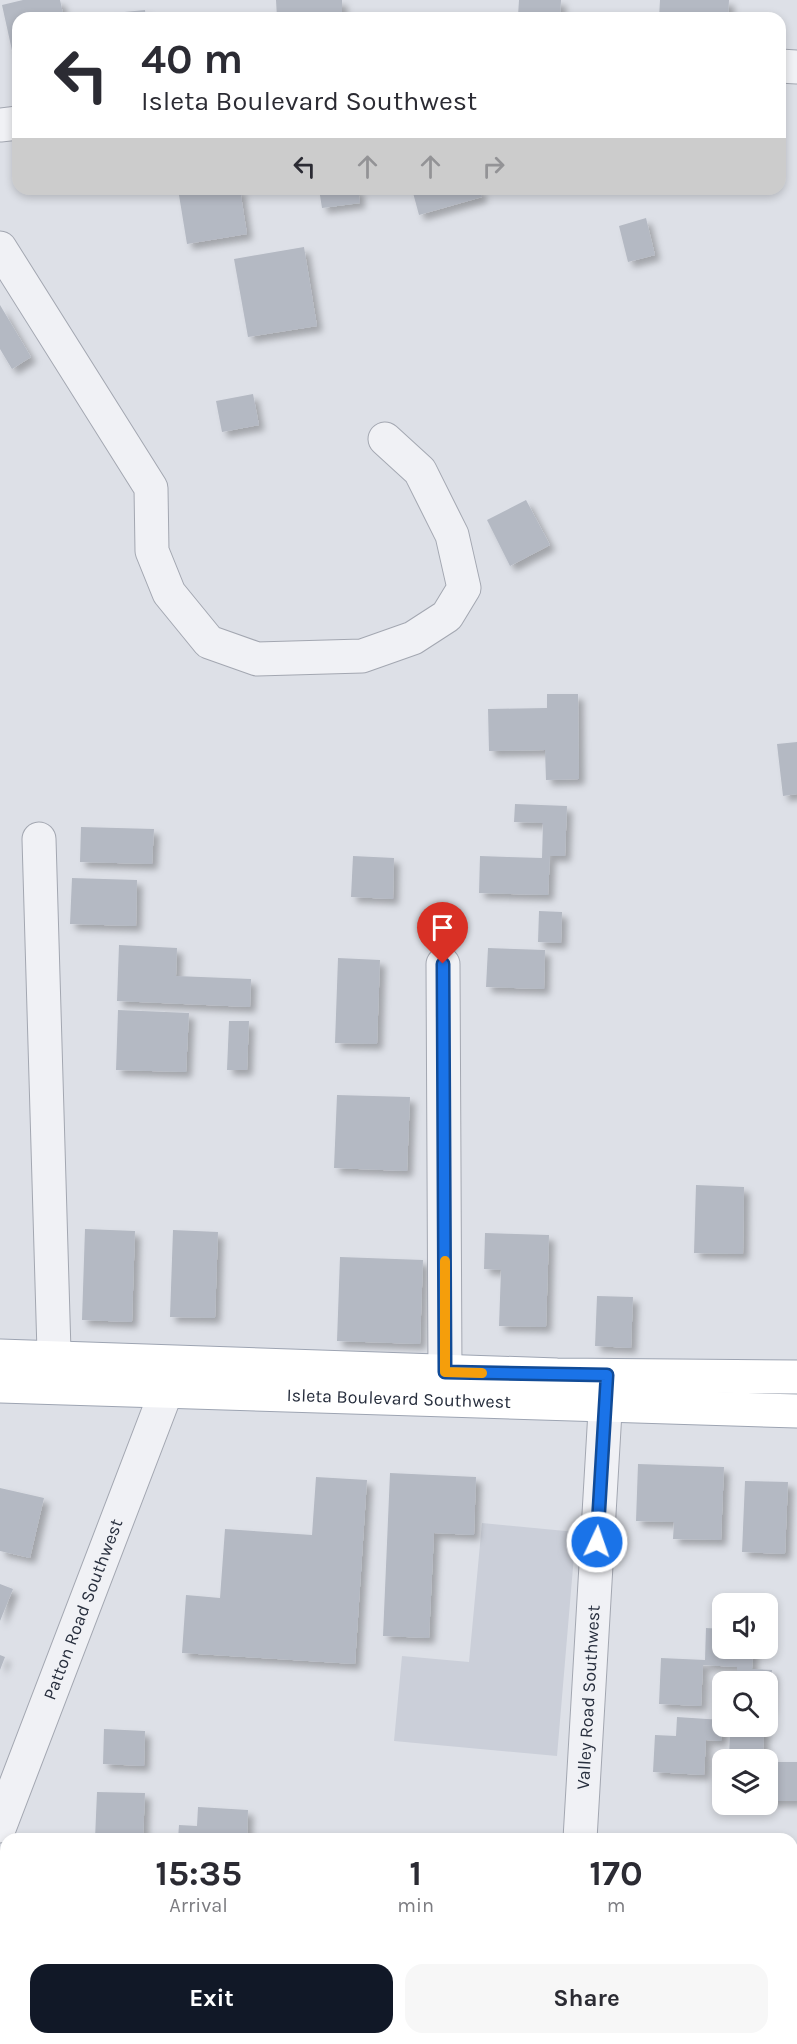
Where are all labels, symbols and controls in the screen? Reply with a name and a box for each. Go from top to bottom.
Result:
text: 40 m [141,34,243,84]
icon: left [42,36,120,114]
text: Isleta Boulevard Southwest [141,85,477,117]
icon: left [288,150,321,183]
icon: ahead [351,150,384,183]
icon: ahead [414,150,447,183]
icon: right [477,150,510,183]
pin [417,902,468,964]
icon: arrive [426,911,459,944]
street label: Isleta Boulevard Southwest [286,1384,511,1413]
position arrow [565,1510,629,1574]
street label: Patton Road Southwest [38,1515,128,1703]
map controls [712,1593,778,1815]
button: sound [712,1593,778,1659]
street label: Valley Road Southwest [572,1604,605,1790]
button: search [712,1671,778,1737]
button: layers [712,1749,778,1815]
text: 15:35 [155,1852,242,1894]
text: 1 [409,1852,422,1894]
text: 170 [589,1852,643,1894]
text: Arrival [169,1894,228,1917]
text: min [397,1894,434,1917]
text: m [607,1894,625,1917]
button: Exit [30,1964,393,2033]
button: Share [405,1964,768,2033]

